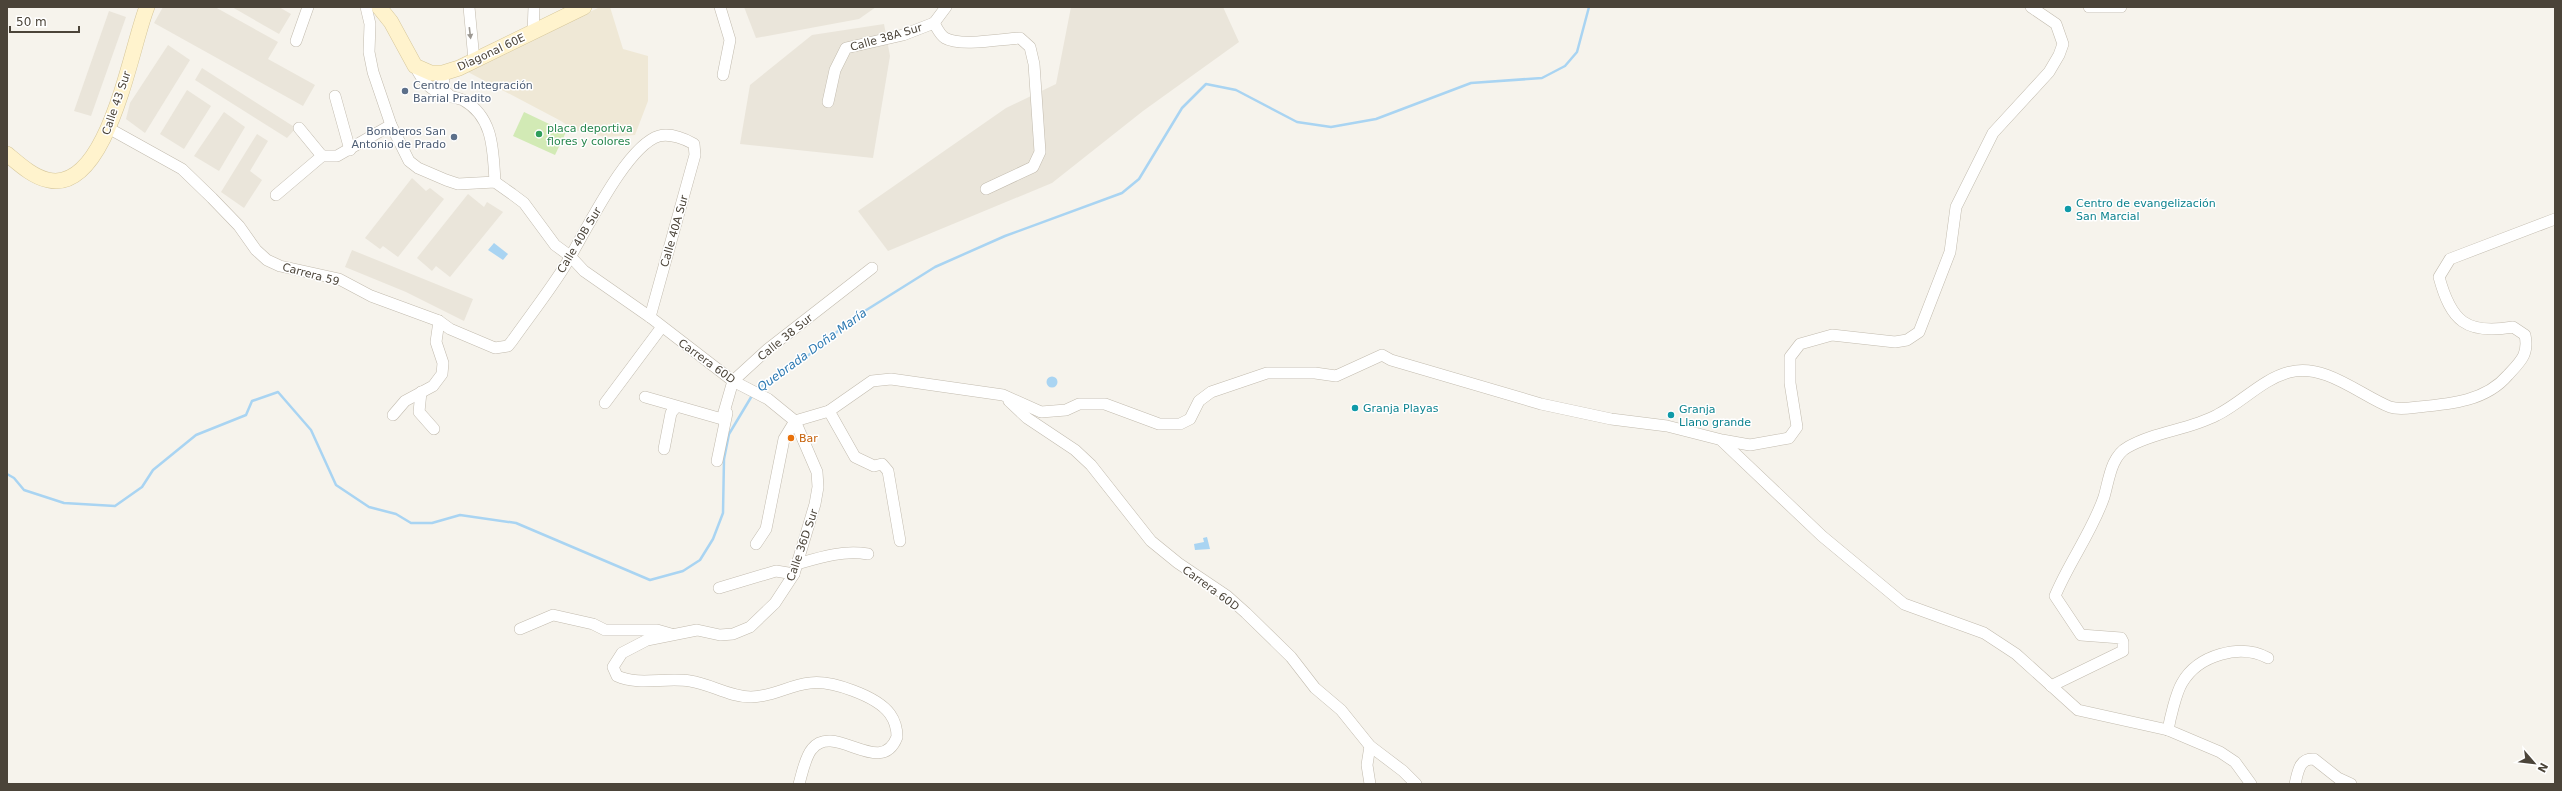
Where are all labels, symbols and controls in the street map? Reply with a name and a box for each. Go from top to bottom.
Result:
scale bar [10,8,79,34]
text: 50 m [16,15,47,29]
street label: Calle 38A Sur [849,21,924,54]
one-way arrow [467,27,474,39]
street label: Diagonal 60E [455,31,527,74]
street label: Calle 43 Sur [99,69,134,137]
place label: Centro de Integración Barrial Pradito [413,79,533,105]
marker: Centro de Integración Barrial Pradito [400,86,410,96]
place label: placa deportiva flores y colores [547,122,633,148]
place label: Bomberos San Antonio de Prado [352,125,446,151]
marker: placa deportiva flores y colores [534,129,544,139]
marker: Bomberos San Antonio de Prado [449,132,459,142]
street label: Calle 40A Sur [658,193,691,269]
place label: Centro de evangelización San Marcial [2076,197,2216,223]
marker: Centro de evangelización San Marcial [2063,204,2073,214]
street label: Calle 40B Sur [555,205,604,275]
street label: Carrera 59 [281,261,341,288]
water label: Quebrada Doña María [755,306,869,394]
street label: Calle 38 Sur [755,311,816,363]
street label: Carrera 60D [676,336,738,386]
place label: Granja Playas [1363,402,1439,415]
marker: Granja Playas [1350,403,1360,413]
place label: Granja Llano grande [1679,403,1751,429]
marker: Granja Llano grande [1666,410,1676,420]
place label: Bar [799,432,818,445]
marker: Bar [786,433,796,443]
street label: Calle 36D Sur [784,507,821,583]
street label: Carrera 60D [1180,563,1242,613]
north arrow [2514,743,2554,783]
text: N [2534,760,2550,775]

